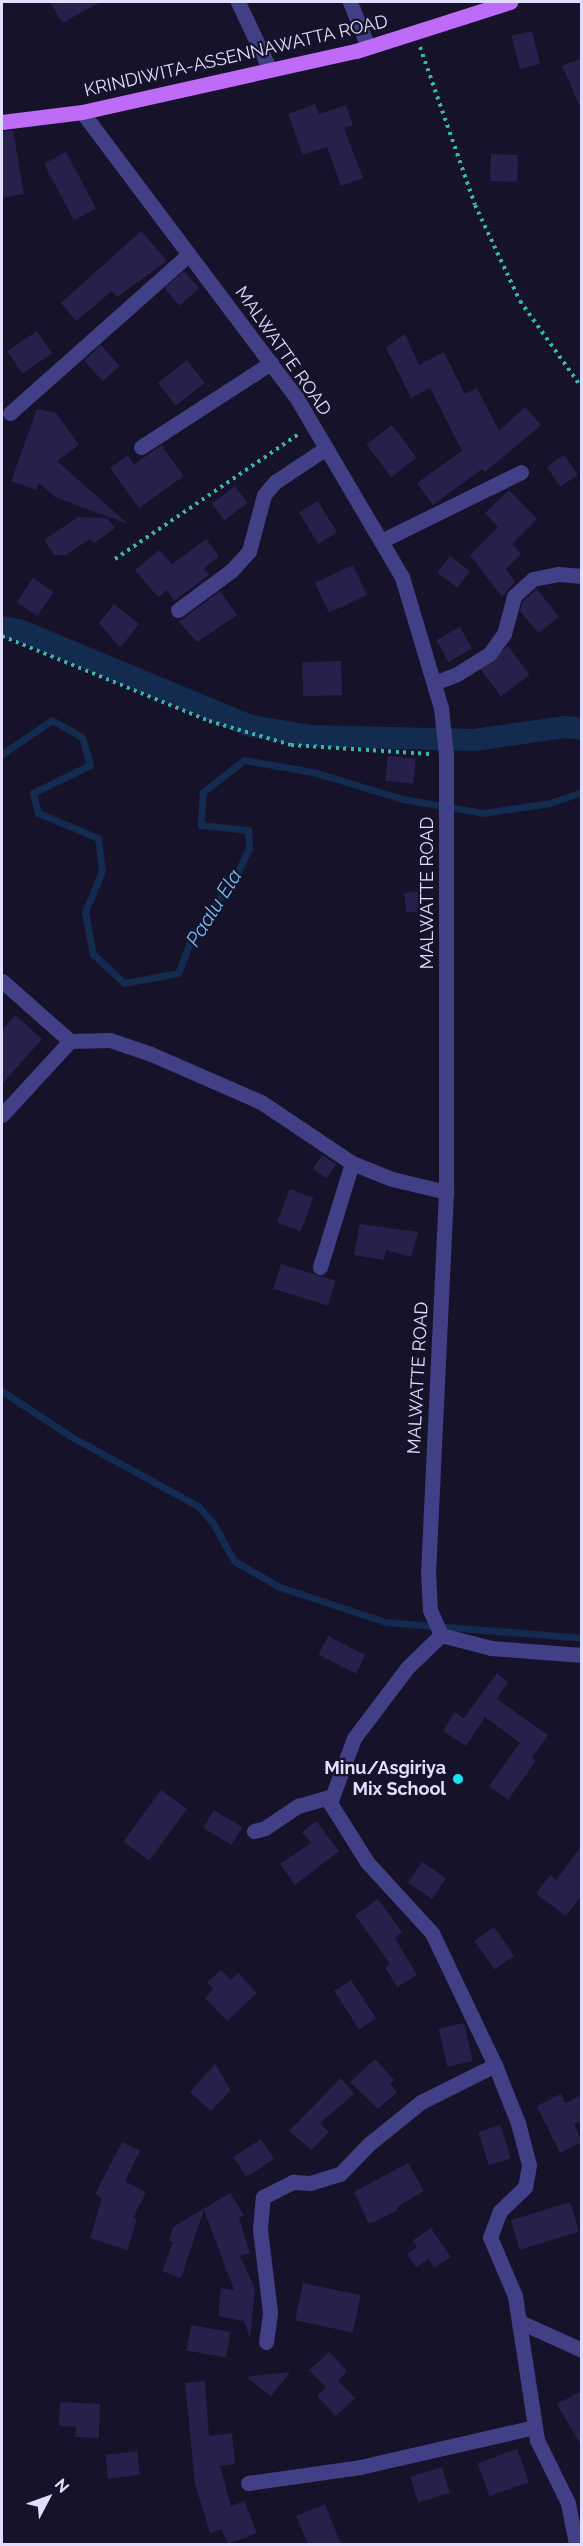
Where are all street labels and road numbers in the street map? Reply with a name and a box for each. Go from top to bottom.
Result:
street label: KRINDIWITA-ASSENNAWATTA ROAD [82,10,390,102]
street label: MALWATTE ROAD [230,282,336,420]
street label: MALWATTE ROAD [416,817,438,969]
street label: MALWATTE ROAD [403,1301,433,1455]

